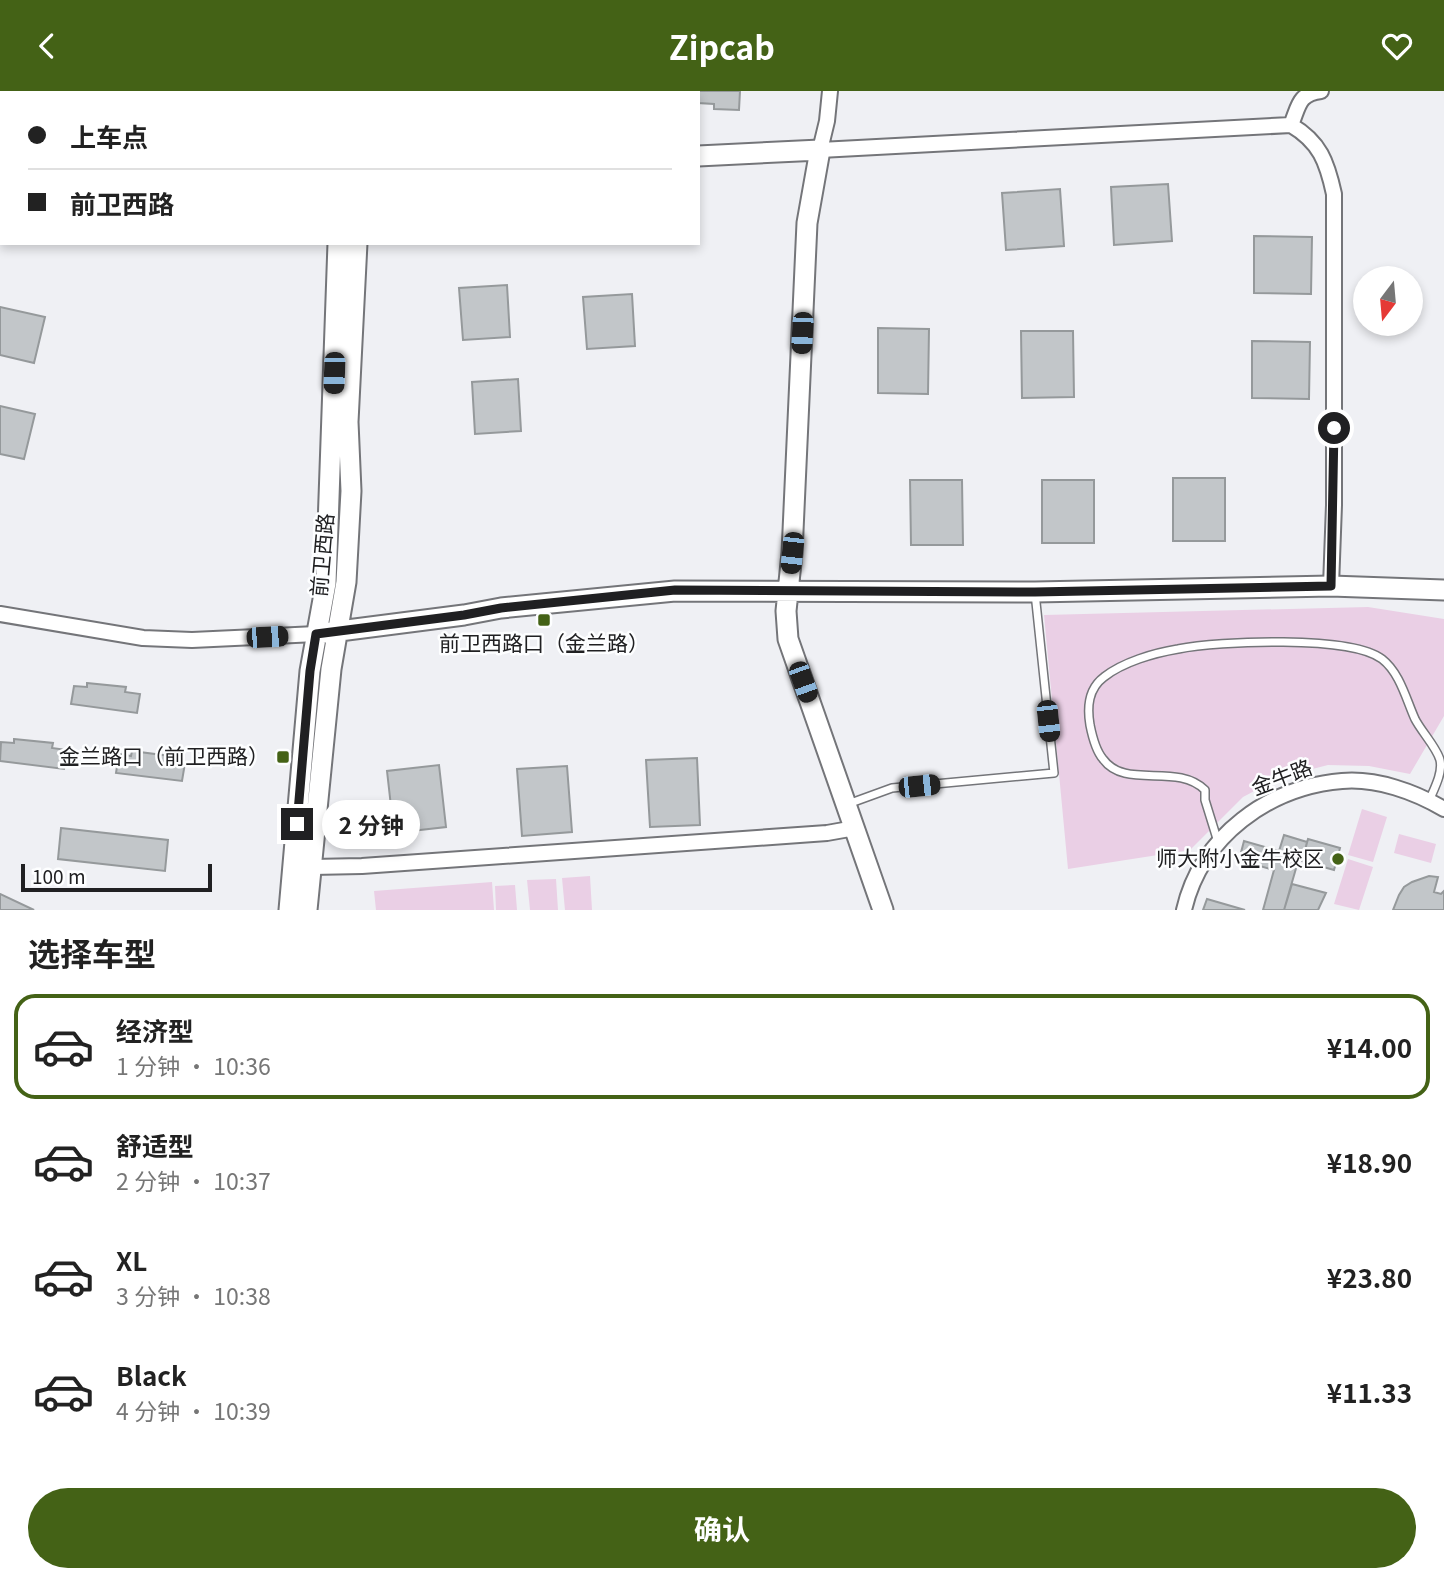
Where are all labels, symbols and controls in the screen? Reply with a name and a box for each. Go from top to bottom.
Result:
text: Zipcab [669,23,775,69]
icon: back [28,27,66,65]
icon: heart [1378,27,1416,65]
text: 上车点 [70,117,148,154]
text: 前卫西路 [70,184,174,221]
north arrow [1353,266,1423,336]
map controls [1353,266,1423,336]
car [791,311,814,355]
car [323,352,346,394]
route start [1318,412,1350,444]
street label: 前卫西路 [302,512,340,598]
car [780,531,805,575]
marker: 前卫西路口（金兰路） [536,612,552,628]
car [246,625,289,649]
place label: 前卫西路口（金兰路） [439,627,649,657]
car [786,659,821,705]
car [1036,699,1061,743]
place label: 金兰路口（前卫西路） [59,740,269,770]
marker: 金兰路口（前卫西路） [275,749,291,765]
street label: 金牛路 [1246,751,1316,801]
car [898,773,941,799]
callout: 2 分钟 [322,799,420,849]
text: 2 分钟 [339,807,403,841]
route end [281,808,313,840]
place label: 师大附小金牛校区 [1156,842,1324,872]
marker: 师大附小金牛校区 [1330,851,1346,867]
scale bar [21,861,212,893]
text: 100 m [32,862,86,889]
text: 选择车型 [28,929,156,975]
text: 经济型 [116,1011,194,1048]
icon: car [32,1015,95,1078]
text: ¥14.00 [1327,1028,1412,1065]
text: 1 分钟 · 10:36 [116,1048,271,1082]
text: 舒适型 [116,1126,194,1163]
icon: car [32,1130,95,1193]
text: ¥18.90 [1327,1143,1412,1180]
text: 2 分钟 · 10:37 [116,1163,271,1197]
text: XL [116,1241,147,1278]
icon: car [32,1245,95,1308]
text: ¥23.80 [1327,1258,1412,1295]
text: 3 分钟 · 10:38 [116,1278,271,1312]
text: Black [116,1356,187,1393]
icon: car [32,1360,95,1423]
text: ¥11.33 [1327,1373,1412,1410]
text: 4 分钟 · 10:39 [116,1393,271,1427]
button: 确认 [28,1488,1416,1568]

